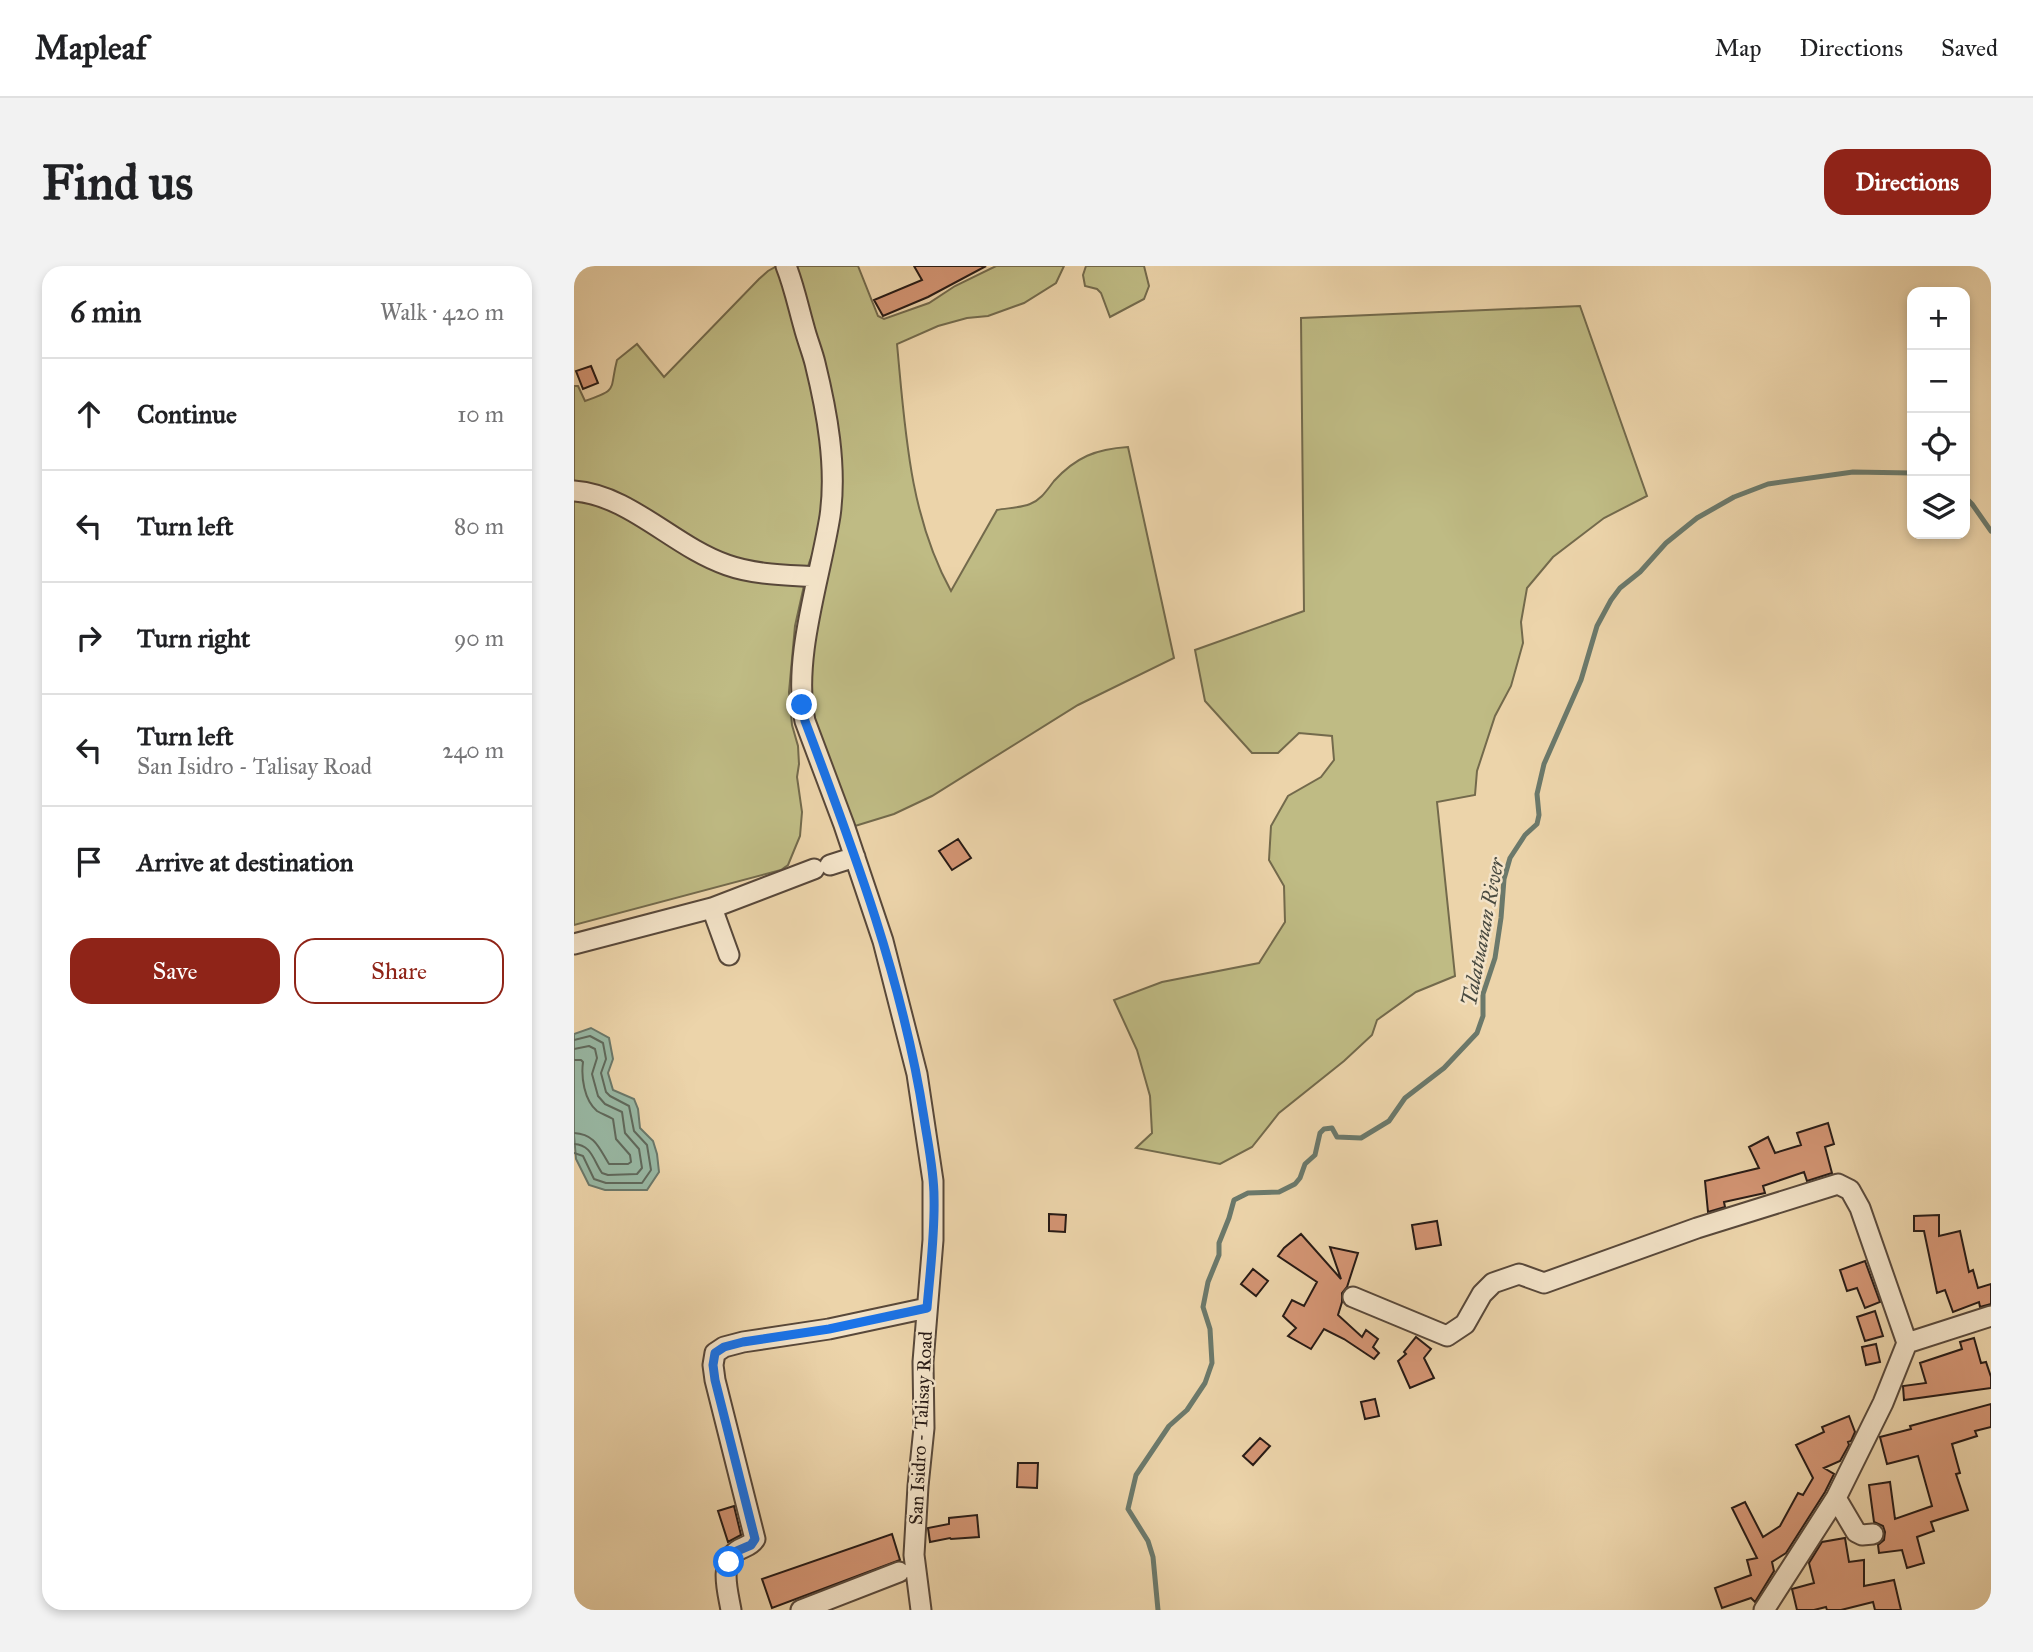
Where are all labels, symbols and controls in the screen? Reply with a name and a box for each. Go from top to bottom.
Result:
text: Mapleaf [35,28,147,68]
text: Map [1715,33,1762,63]
text: Directions [1800,33,1903,63]
text: Saved [1941,33,1998,63]
button: Directions [1824,149,1991,215]
text: Find us [42,153,193,212]
map controls [1907,287,1970,539]
button: + [1907,287,1970,350]
text: 6 min [70,294,142,330]
text: Walk · 420 m [380,298,504,326]
button: − [1907,350,1970,413]
icon: ahead [70,395,108,433]
text: Continue [137,398,237,430]
text: 10 m [457,400,504,428]
button: locate [1907,413,1970,476]
button: layers [1907,476,1970,539]
icon: left [70,507,108,545]
text: Turn left [137,510,233,542]
text: 80 m [454,512,504,540]
icon: right [70,619,108,657]
text: Turn right [137,622,250,654]
text: 90 m [454,624,504,652]
route end [786,689,817,720]
text: Turn left [137,720,233,752]
icon: left [70,731,108,769]
text: 240 m [442,736,504,764]
text: San Isidro - Talisay Road [137,752,372,780]
icon: arrive [70,843,108,881]
text: Arrive at destination [137,846,354,878]
water label: Talatuanan River [1456,854,1510,1008]
button: Save [70,938,280,1004]
button: Share [294,938,504,1004]
street label: San Isidro - Talisay Road [904,1330,937,1526]
route start [713,1546,744,1577]

